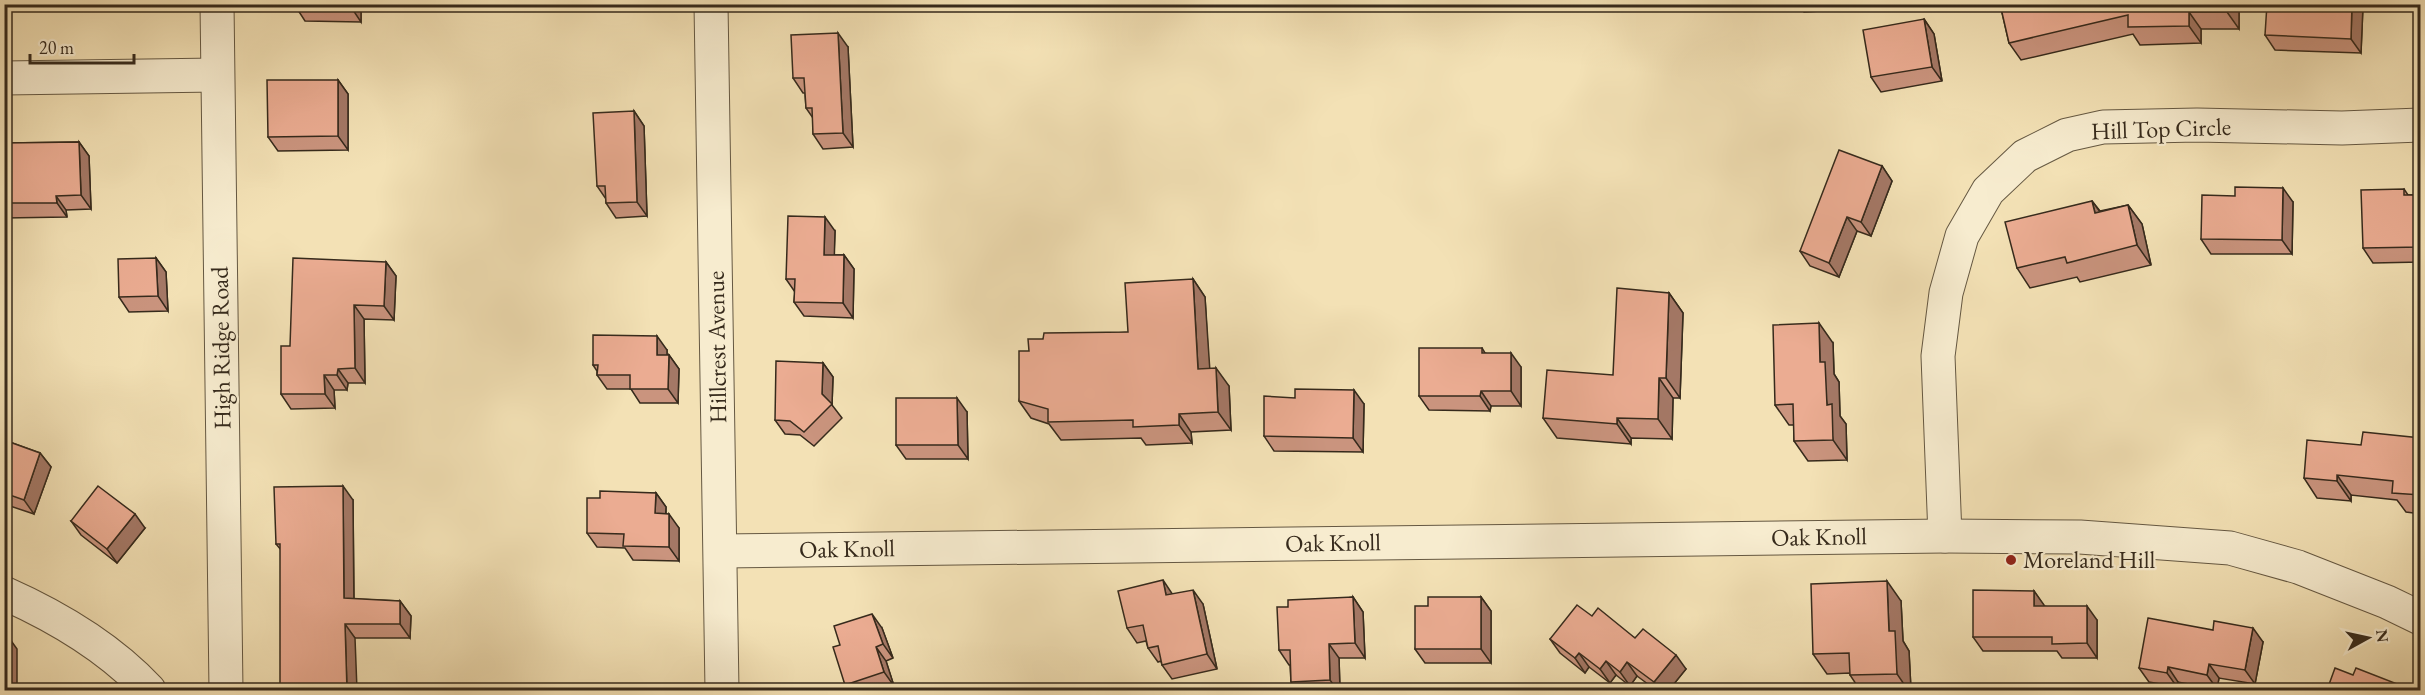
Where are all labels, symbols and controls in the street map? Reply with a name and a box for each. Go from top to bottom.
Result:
scale bar [30,27,134,65]
text: 20 m [39,36,74,59]
street label: Hill Top Circle [2090,111,2232,146]
street label: High Ridge Road [204,265,237,430]
street label: Hillcrest Avenue [700,270,733,424]
street label: Oak Knoll [1771,520,1867,553]
street label: Oak Knoll [1285,526,1381,559]
street label: Oak Knoll [799,532,895,565]
place label: Moreland Hill [2023,544,2155,575]
marker: Moreland Hill [2004,553,2018,567]
north arrow [2338,608,2398,668]
text: N [2371,628,2394,644]

